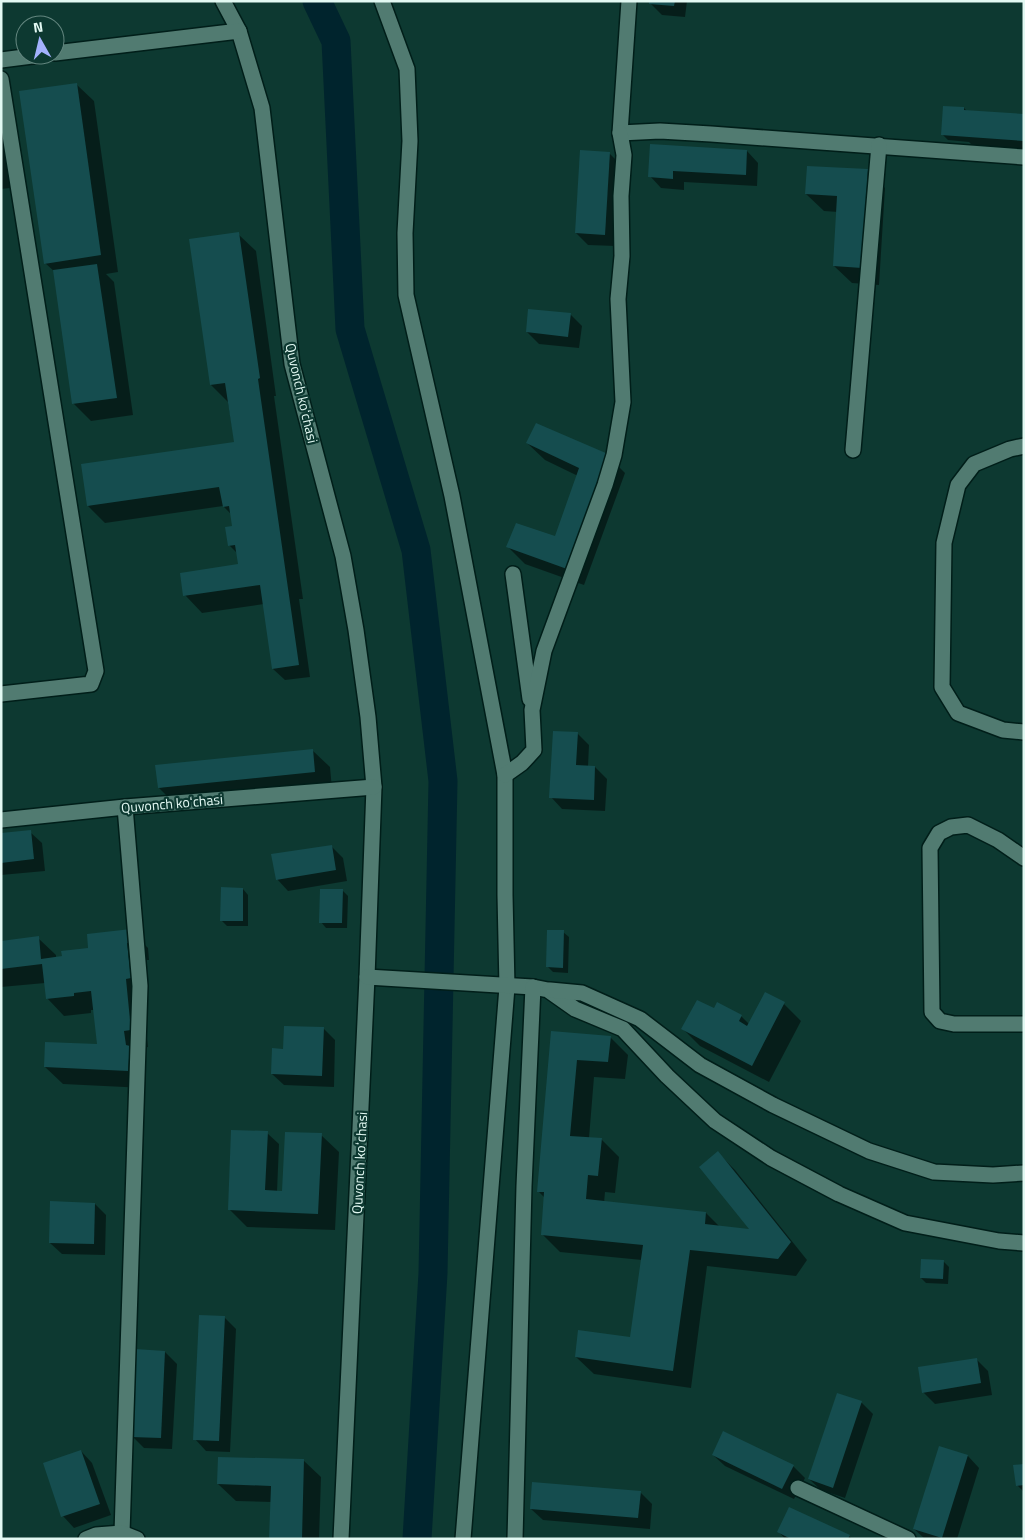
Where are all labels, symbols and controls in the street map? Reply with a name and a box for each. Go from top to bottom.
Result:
north arrow [15,15,65,65]
text: N [32,16,44,38]
street label: Quvonch koʻchasi [280,341,324,445]
street label: Quvonch koʻchasi [120,788,224,818]
street label: Quvonch koʻchasi [346,1111,372,1215]

